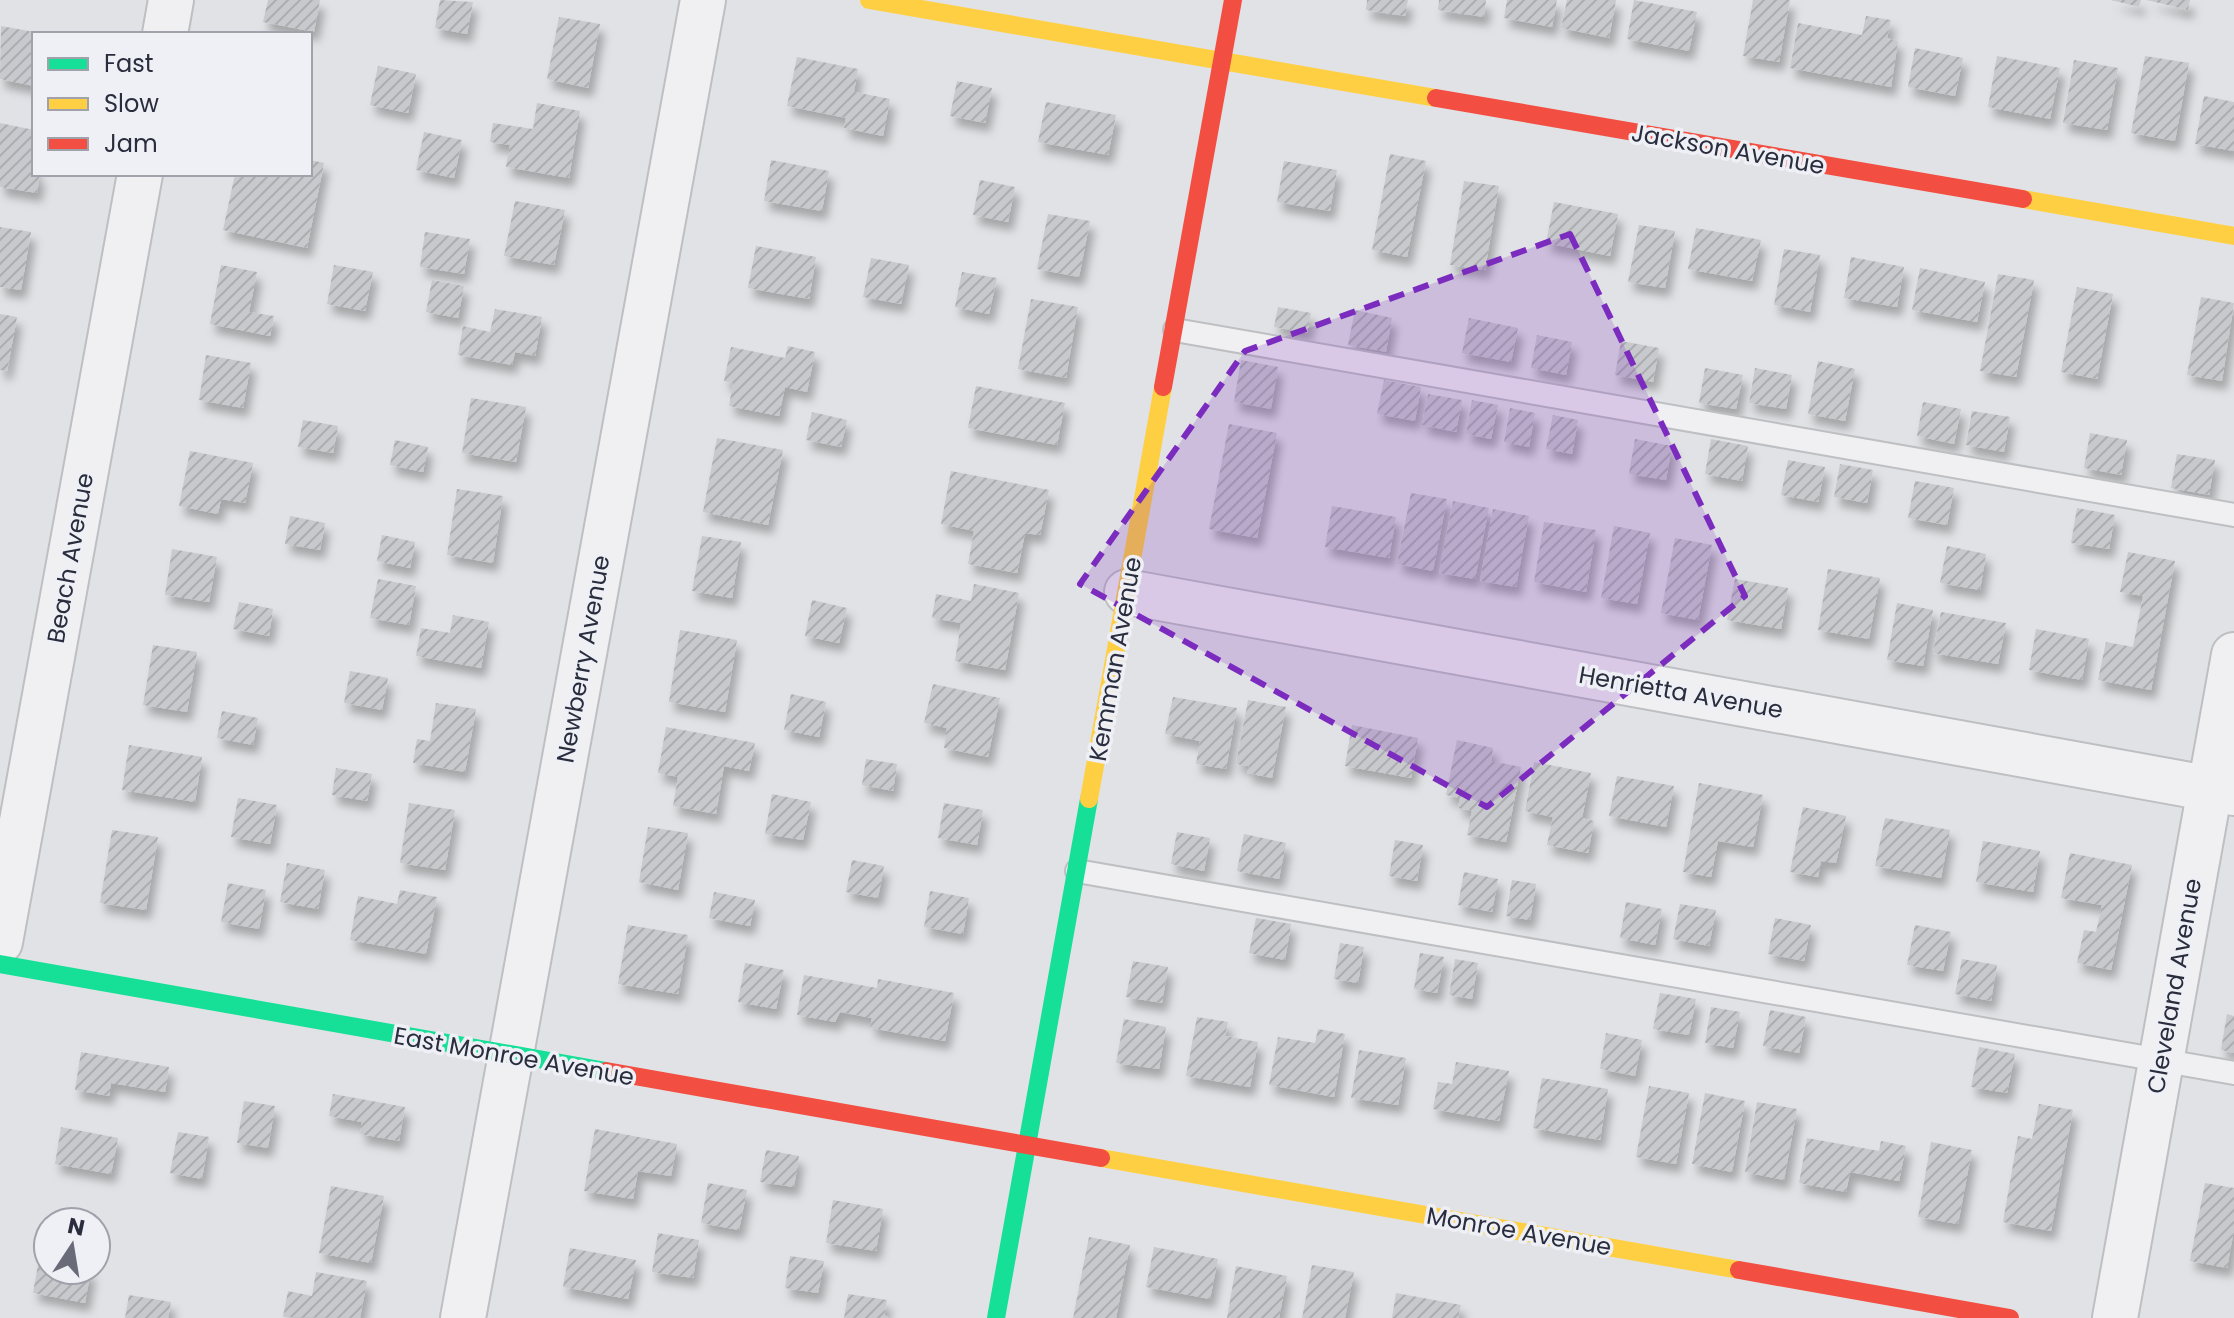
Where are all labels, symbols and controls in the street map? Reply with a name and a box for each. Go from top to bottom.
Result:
legend [32,32,312,176]
text: Fast [104,47,154,80]
text: Slow [104,87,159,120]
street label: Jackson Avenue [1629,116,1827,182]
text: Jam [104,127,158,160]
street label: Beach Avenue [39,470,101,646]
street label: Newberry Avenue [548,552,618,766]
street label: Kemman Avenue [1081,554,1149,764]
street label: Henrietta Avenue [1576,658,1786,726]
street label: Cleveland Avenue [2139,876,2209,1096]
street label: East Monroe Avenue [391,1019,637,1093]
street label: Monroe Avenue [1424,1199,1614,1263]
north arrow [32,1206,112,1286]
text: N [65,1210,87,1244]

